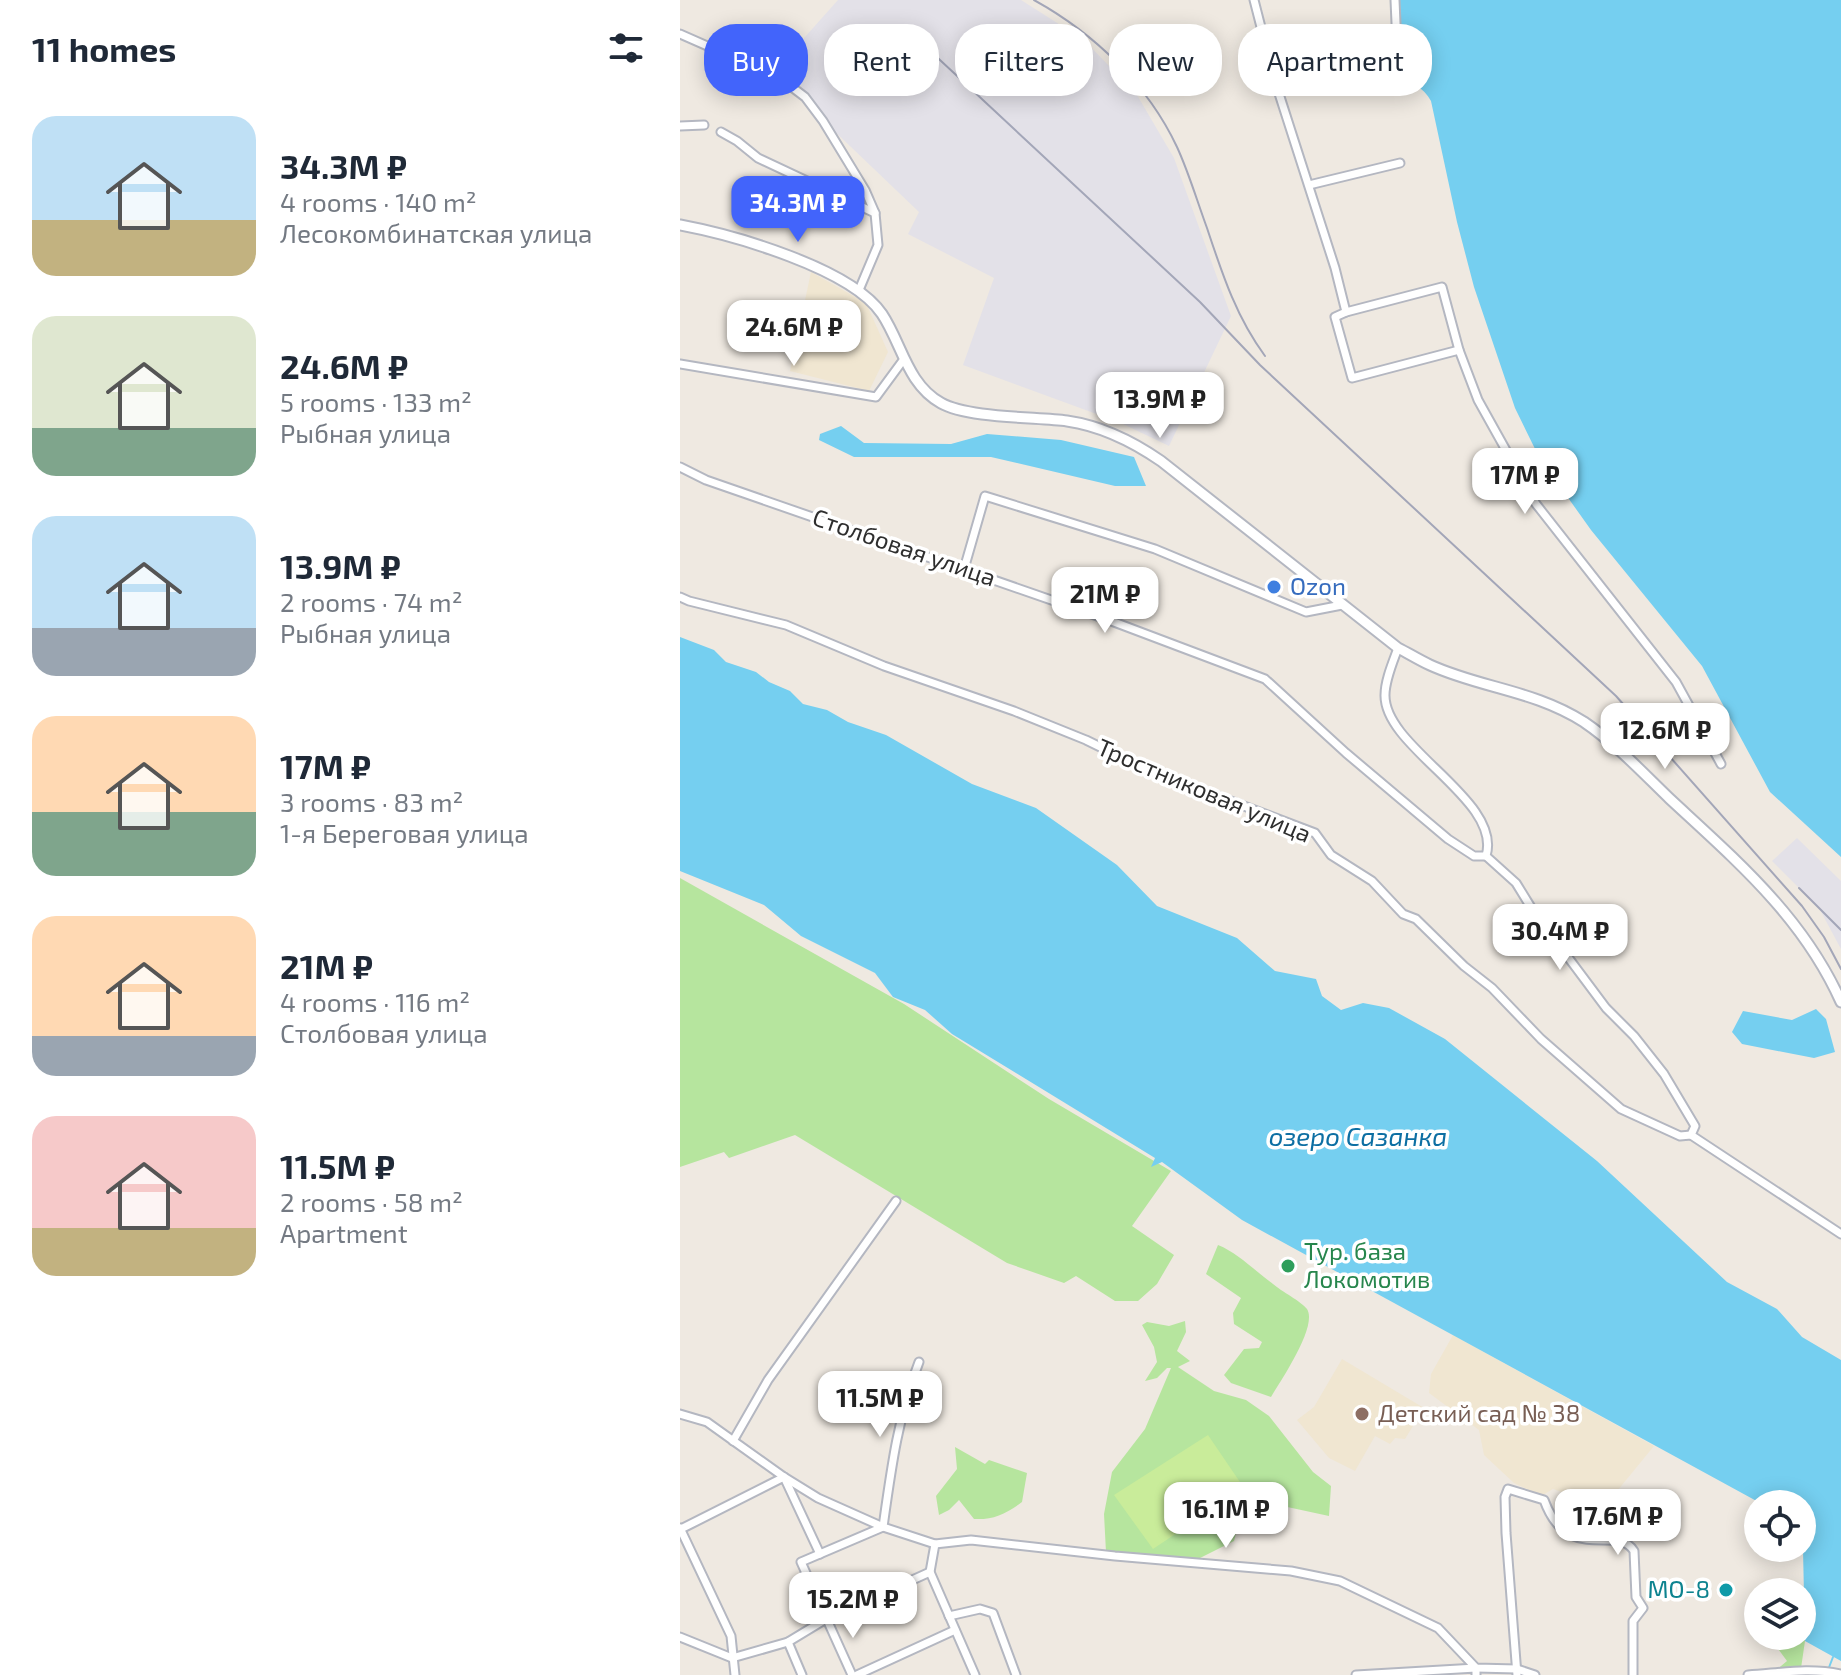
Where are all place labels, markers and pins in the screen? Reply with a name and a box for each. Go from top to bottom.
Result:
pin: 34.3M ₽ [724,176,872,244]
pin: 24.6M ₽ [720,300,868,368]
pin: 13.9M ₽ [1086,372,1234,440]
pin: 17M ₽ [1469,448,1581,516]
pin: 21M ₽ [1049,567,1161,635]
place label: Ozon [1290,571,1346,600]
marker: Ozon [1265,578,1283,596]
pin: 12.6M ₽ [1591,703,1739,771]
pin: 30.4M ₽ [1486,904,1634,972]
place label: Тур. база Локомотив [1304,1236,1430,1293]
marker: Тур. база Локомотив [1279,1257,1297,1275]
pin: 11.5M ₽ [806,1371,954,1439]
place label: Детский сад № 38 [1378,1398,1580,1427]
marker: Детский сад № 38 [1353,1405,1371,1423]
pin: 16.1M ₽ [1152,1482,1300,1550]
pin: 17.6M ₽ [1544,1489,1692,1557]
pin: 15.2M ₽ [779,1572,927,1640]
place label: MO-8 [1648,1574,1710,1603]
marker: MO-8 [1717,1581,1735,1599]

